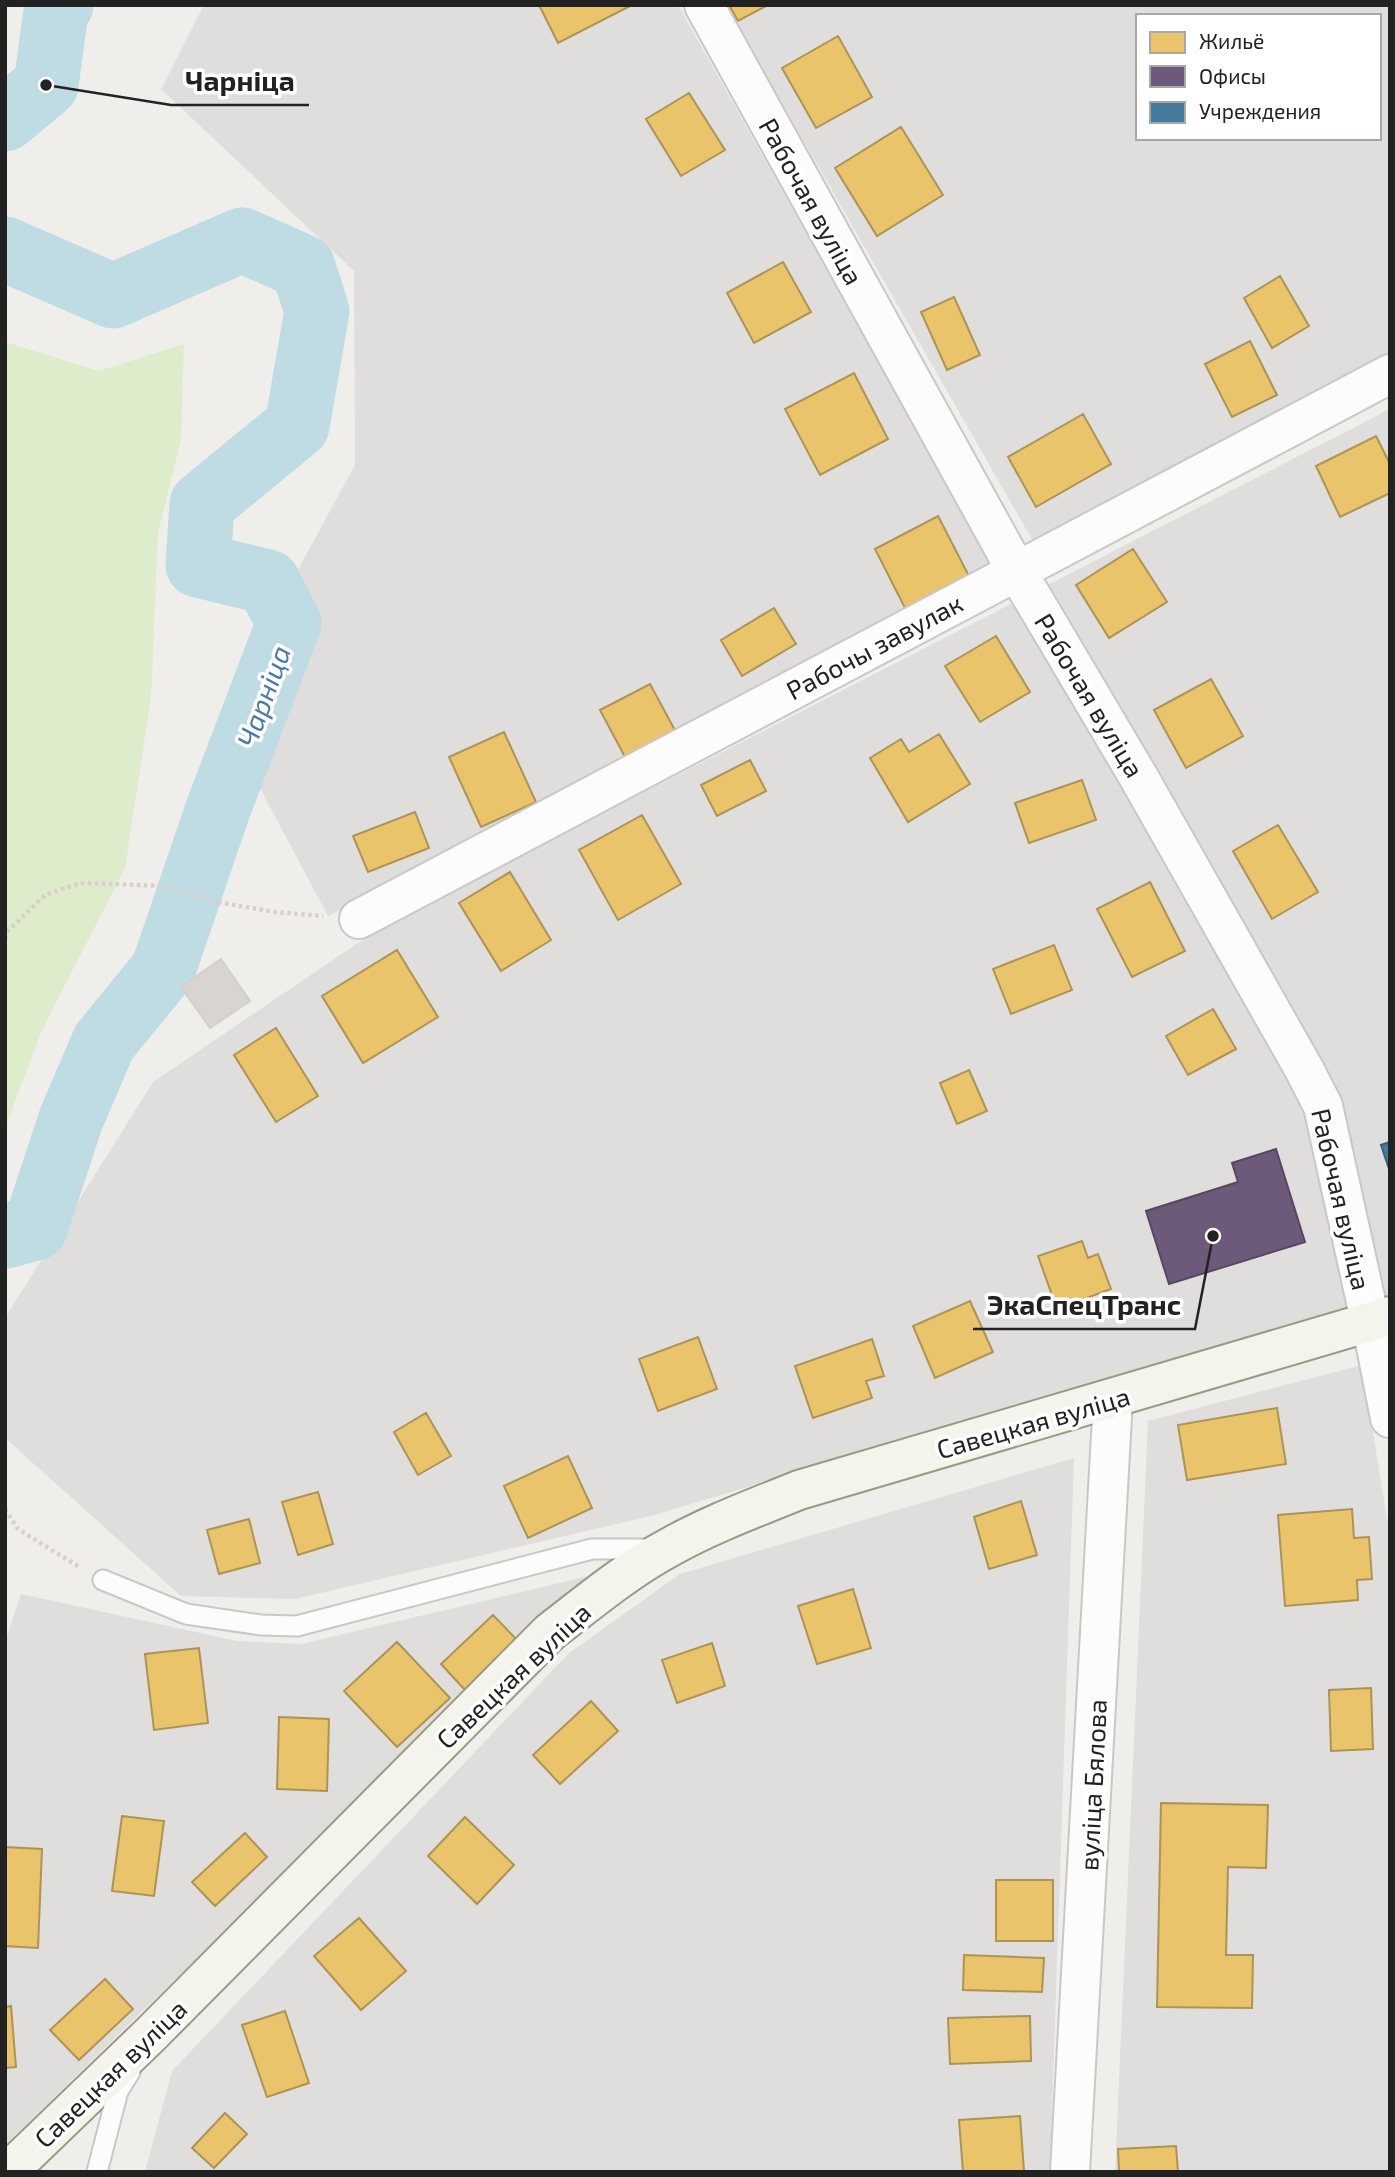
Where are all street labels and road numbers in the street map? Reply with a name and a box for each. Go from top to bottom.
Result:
street label: Рабочая вуліца [753,112,871,290]
street label: Рабочы завулак [781,586,968,706]
street label: Рабочая вуліца [1028,607,1151,783]
street label: Рабочая вуліца [1305,1105,1378,1293]
street label: Савецкая вуліца [933,1380,1133,1465]
street label: Савецкая вуліца [430,1596,597,1755]
street label: вуліца Бялова [1072,1698,1113,1872]
street label: Савецкая вуліца [28,1993,193,2154]

